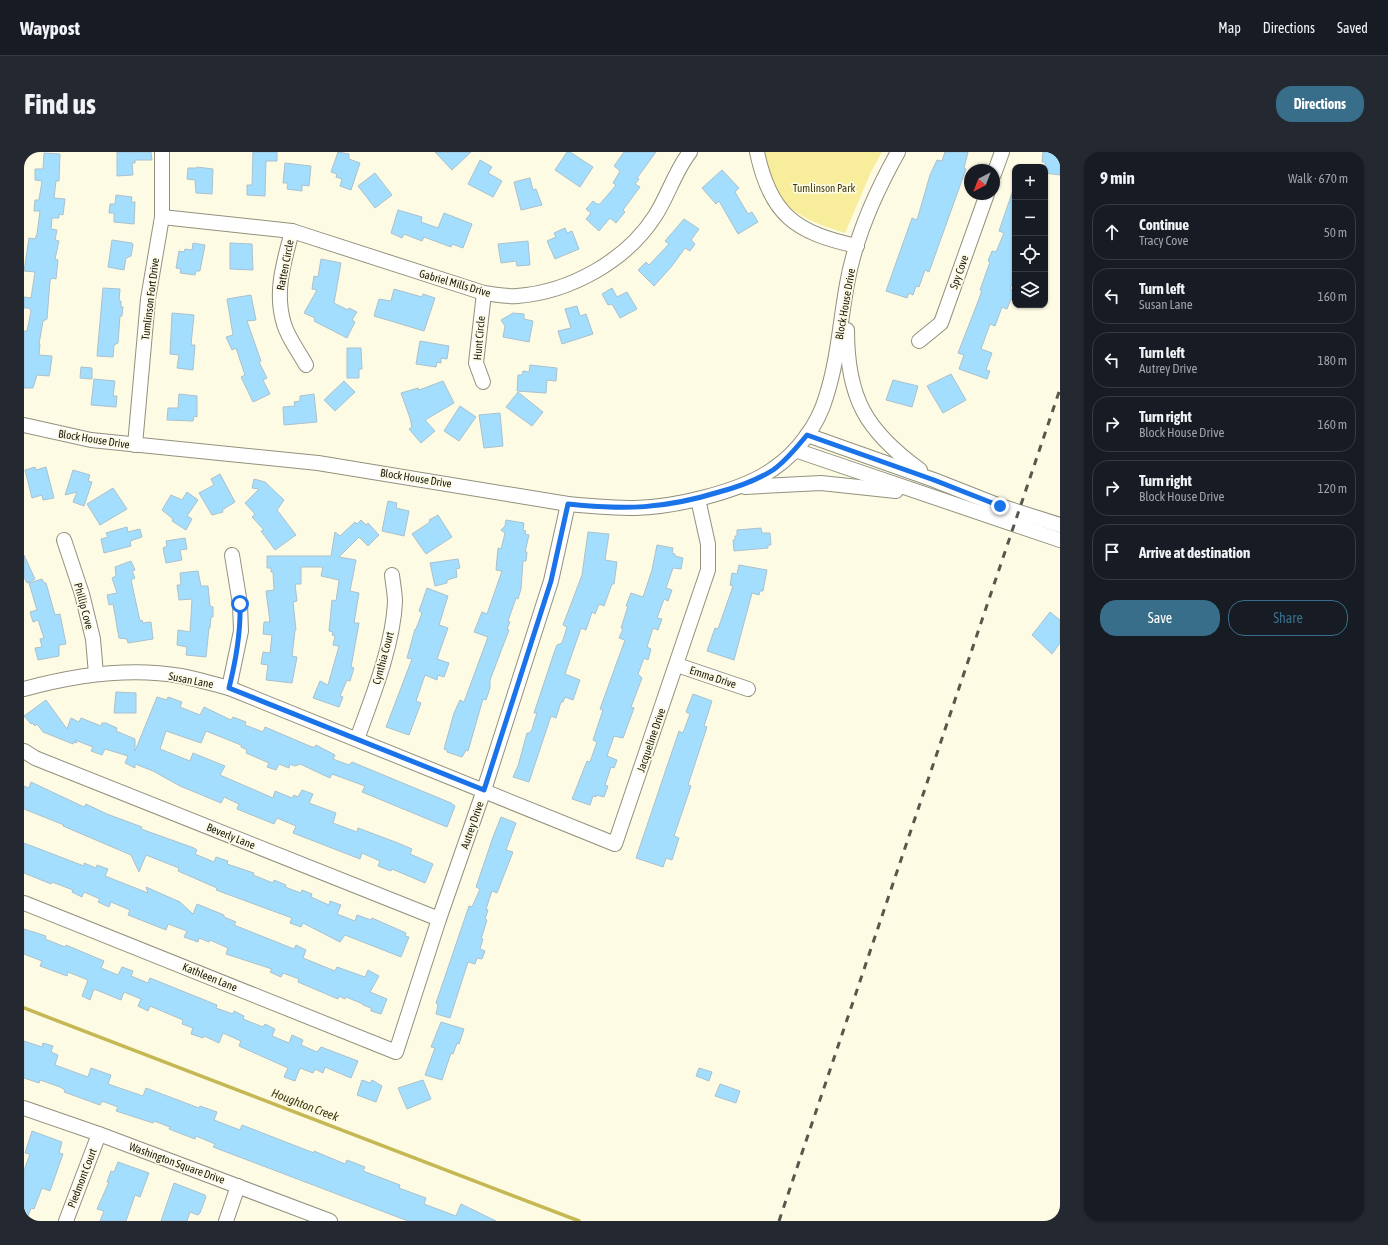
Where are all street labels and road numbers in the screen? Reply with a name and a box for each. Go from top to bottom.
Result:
street label: Ratten Circle [274,239,296,291]
street label: Spy Cove [947,253,971,291]
street label: Tumlinson Fort Drive [139,257,161,341]
street label: Gabriel Mills Drive [418,267,492,299]
street label: Block House Drive [833,267,857,341]
street label: Hunt Circle [471,315,487,361]
street label: Block House Drive [57,427,131,451]
street label: Block House Drive [379,466,453,490]
street label: Phillip Cove [72,581,96,631]
street label: Cynthia Court [370,630,396,686]
street label: Emma Drive [688,664,738,690]
street label: Susan Lane [168,670,214,690]
street label: Jacqueline Drive [634,706,668,774]
street label: Autrey Drive [458,800,486,850]
street label: Beverly Lane [205,821,257,851]
street label: Kathleen Lane [181,961,239,993]
street label: Washington Square Drive [127,1140,227,1186]
street label: Piedmont Court [65,1147,99,1209]

